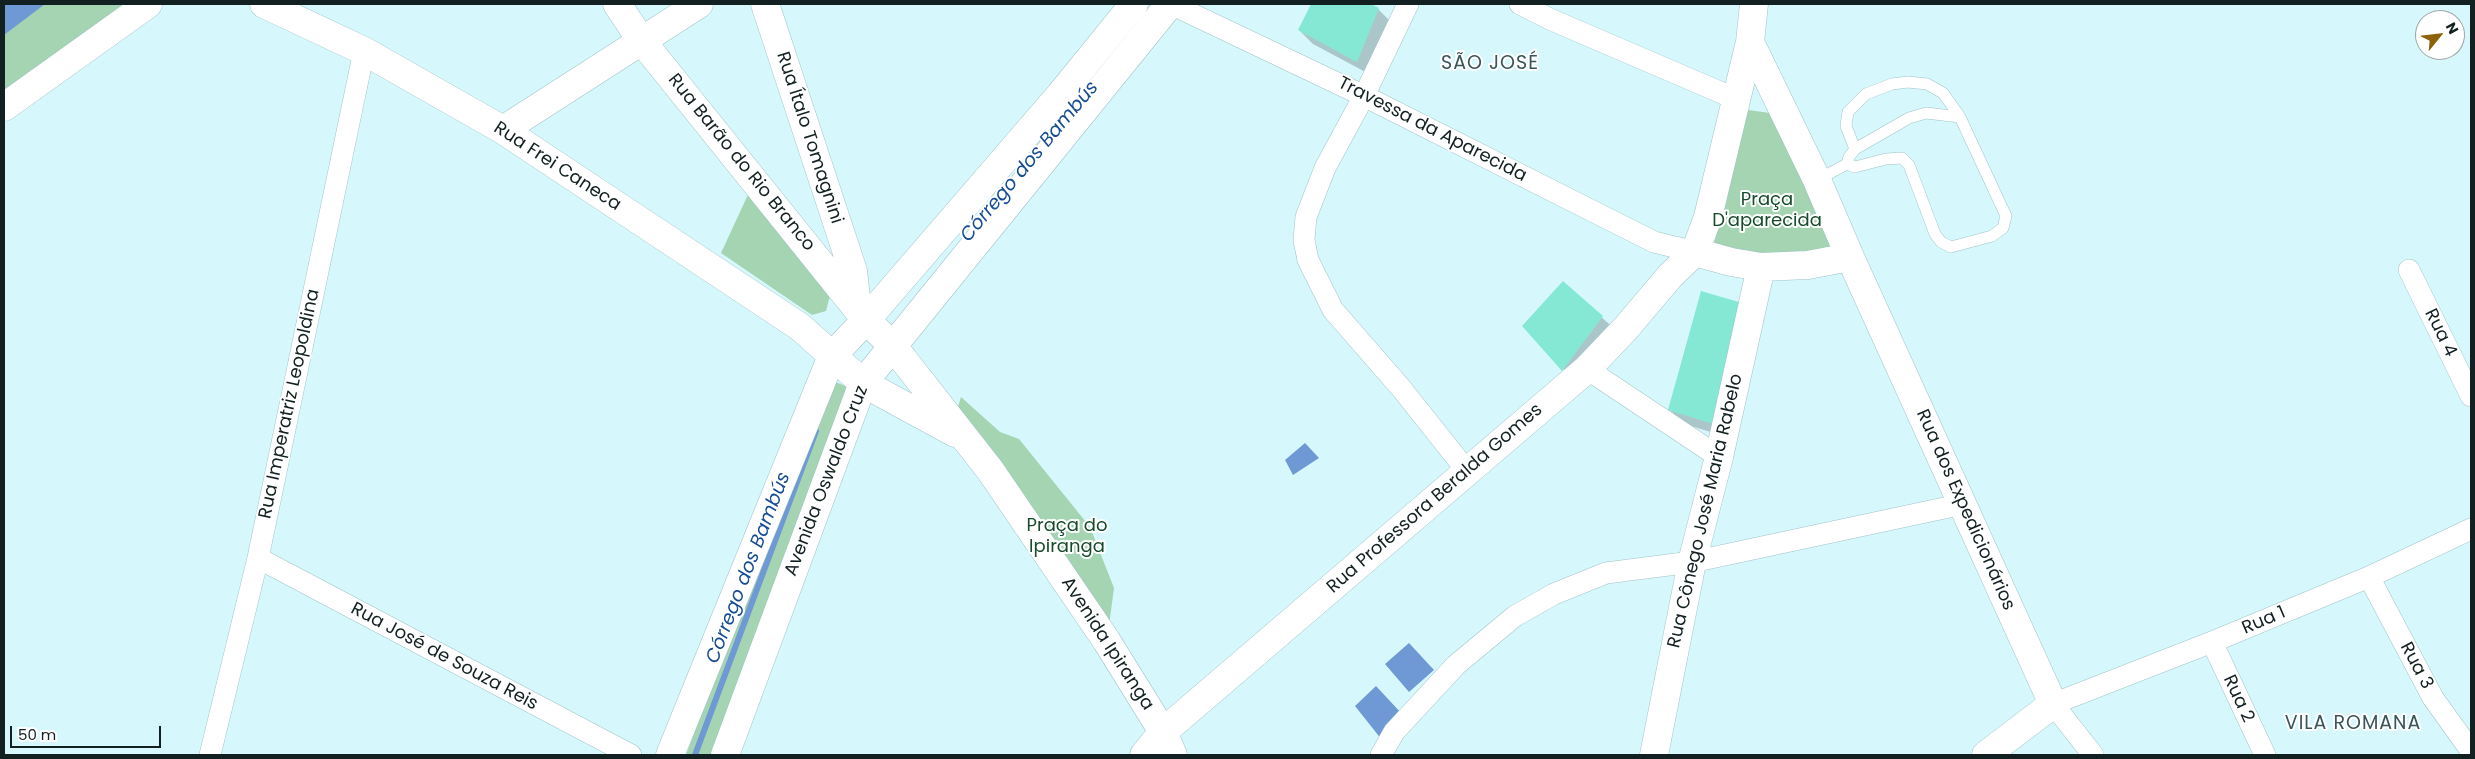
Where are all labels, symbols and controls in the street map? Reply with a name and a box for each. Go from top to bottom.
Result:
north arrow [2415,10,2465,60]
text: N [2441,19,2464,38]
street label: Rua Ítalo Tomagnini [771,49,847,227]
district label: SÃO JOSÉ [1440,53,1540,75]
street label: Rua Barão do Rio Branco [663,70,819,256]
street label: Travessa da Aparecida [1334,73,1530,187]
water label: Córrego dos Bambús [956,77,1104,247]
street label: Rua Frei Caneca [489,118,625,216]
park label: Praça D'aparecida [1712,189,1822,232]
street label: Rua Imperatriz Leopoldina [255,287,325,521]
street label: Rua 4 [2419,305,2461,361]
street label: Rua Cônego José Maria Rabelo [1664,372,1748,650]
street label: Avenida Oswaldo Cruz [781,383,873,579]
street label: Rua Professora Beralda Gomes [1323,400,1547,598]
street label: Rua dos Expedicionários [1911,406,2019,614]
water label: Córrego dos Bambús [702,469,796,667]
park label: Praça do Ipiranga [1027,515,1107,558]
street label: Avenida Ipiranga [1056,573,1158,715]
street label: Rua José de Souza Reis [347,598,541,716]
street label: Rua 1 [2239,602,2289,640]
street label: Rua 3 [2395,639,2437,693]
street label: Rua 2 [2218,672,2258,726]
district label: VILA ROMANA [2283,713,2423,735]
scale bar [12,716,164,748]
text: 50 m [18,724,56,745]

